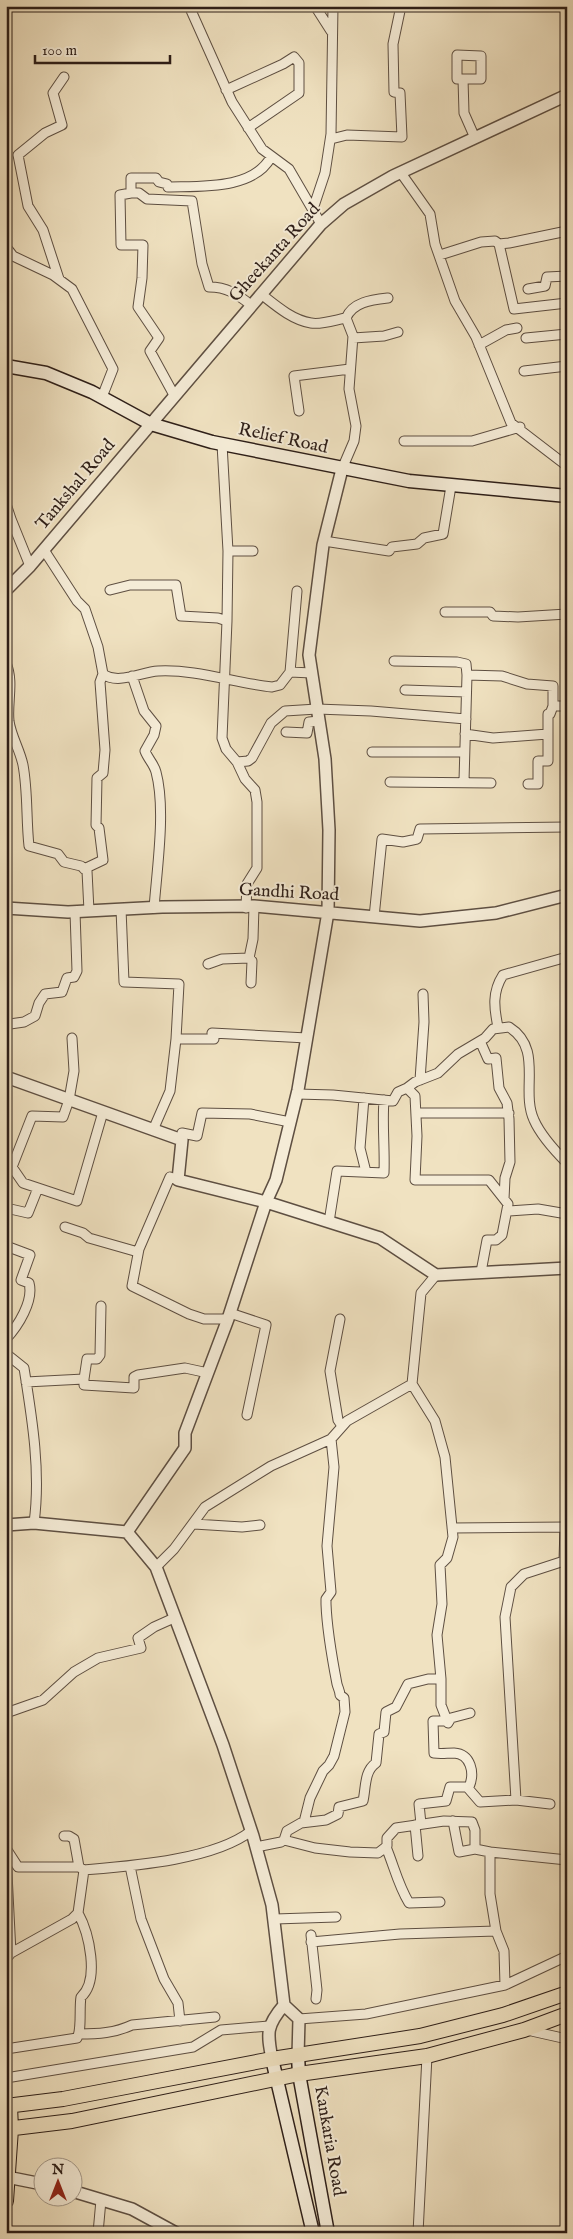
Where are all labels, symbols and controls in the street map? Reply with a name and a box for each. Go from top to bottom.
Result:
scale bar [35,32,170,64]
text: 100 m [42,41,78,60]
street label: Gheekanta Road [224,198,326,307]
street label: Relief Road [236,418,330,460]
street label: Tankshal Road [31,434,121,535]
street label: Gandhi Road [238,879,340,907]
street label: Kankaria Road [308,2084,350,2198]
north arrow [32,2156,82,2206]
text: N [51,2161,64,2179]

